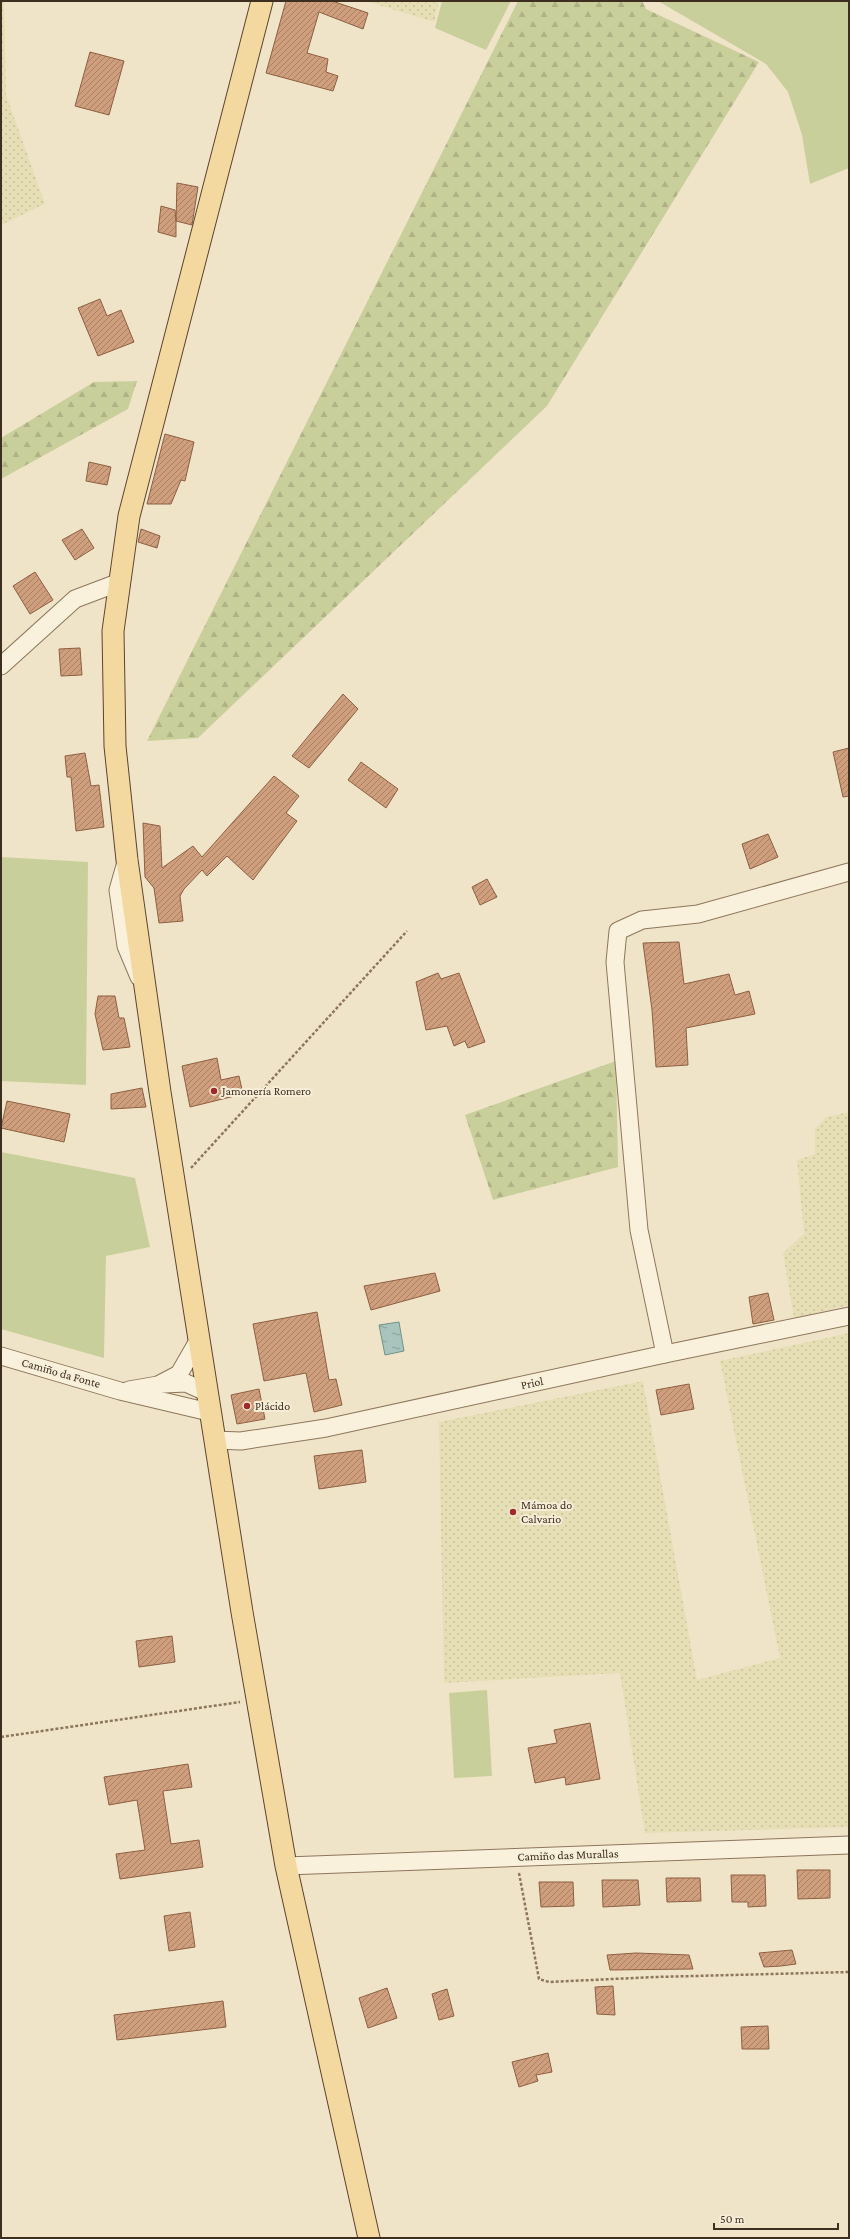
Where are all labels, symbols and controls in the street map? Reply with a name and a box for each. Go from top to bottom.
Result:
place label: Jamonería Romero [221,1084,311,1098]
marker: Jamonería Romero [209,1086,219,1096]
street label: Camiño da Fonte [20,1355,102,1391]
street label: Priol [520,1374,544,1392]
place label: Plácido [255,1399,290,1413]
marker: Plácido [242,1401,252,1411]
place label: Mámoa do Calvario [521,1498,572,1526]
marker: Mámoa do Calvario [508,1507,518,1517]
street label: Camiño das Murallas [517,1846,619,1864]
scale bar [714,2205,838,2231]
text: 50 m [720,2212,745,2226]

